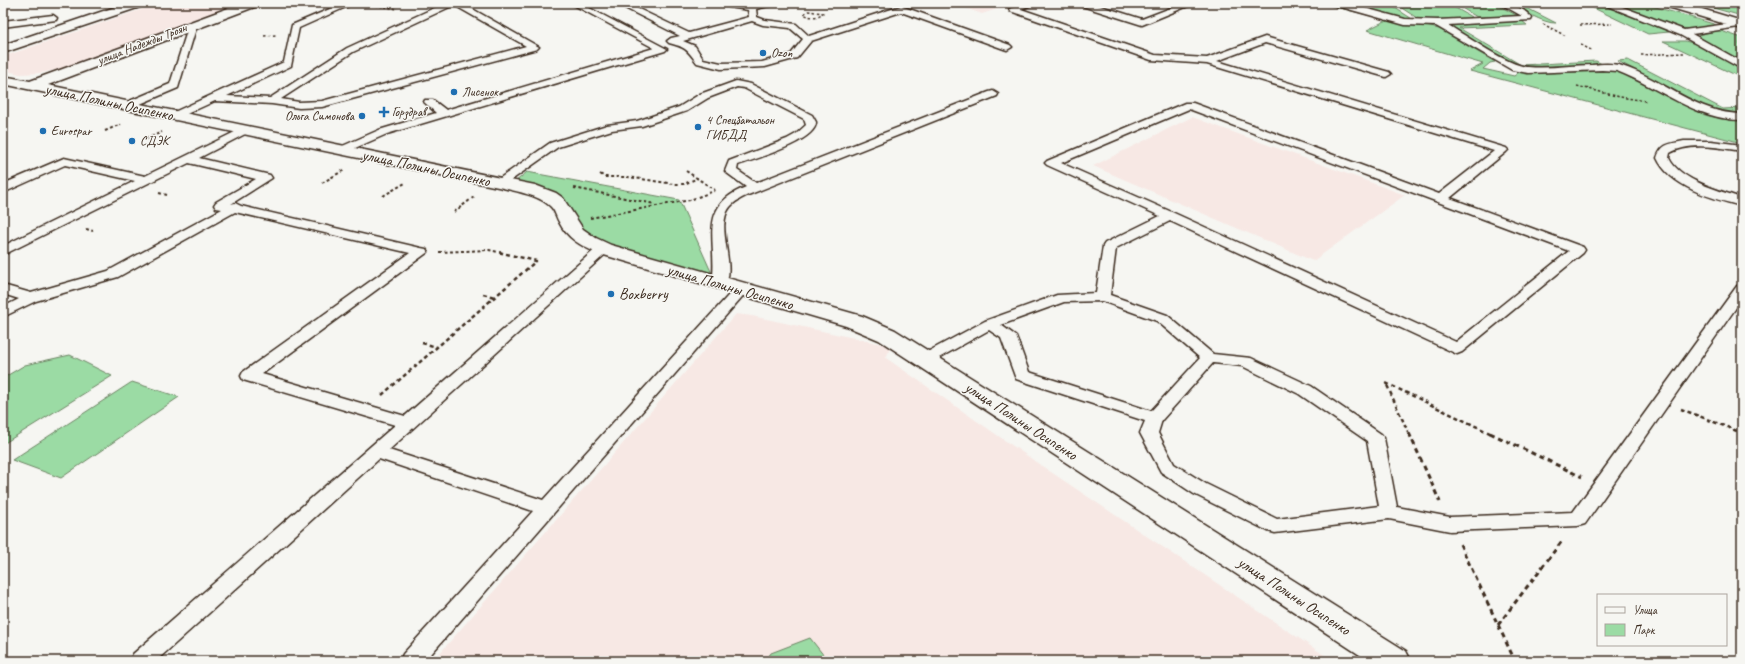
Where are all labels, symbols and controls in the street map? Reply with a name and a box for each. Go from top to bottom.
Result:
street label: улица Надежды Троян [94,19,190,69]
place label: Ozon [771,45,793,61]
marker: Ozon [758,48,768,58]
street label: улица Полины Осипенко [42,78,176,126]
place label: Лисенок [462,84,499,100]
marker: Лисенок [449,87,459,97]
place label: Горздрав [392,104,428,120]
marker: Горздрав [379,107,389,117]
place label: Ольга Симонова [285,108,355,124]
marker: Ольга Симонова [357,111,367,121]
place label: 4 Спецбатальон ГИБДД [706,112,775,143]
marker: 4 Спецбатальон ГИБДД [693,122,703,132]
place label: Eurospar [51,123,93,139]
marker: Eurospar [38,126,48,136]
place label: СДЭК [140,133,171,149]
marker: СДЭК [127,136,137,146]
street label: улица Полины Осипенко [359,144,493,192]
street label: улица Полины Осипенко [664,259,797,315]
place label: Boxberry [619,284,669,304]
marker: Boxberry [606,289,616,299]
street label: улица Полины Осипенко [960,377,1082,466]
street label: улица Полины Осипенко [1233,552,1355,641]
legend [1597,594,1727,646]
text: Улица [1633,602,1658,618]
text: Парк [1633,622,1656,638]

